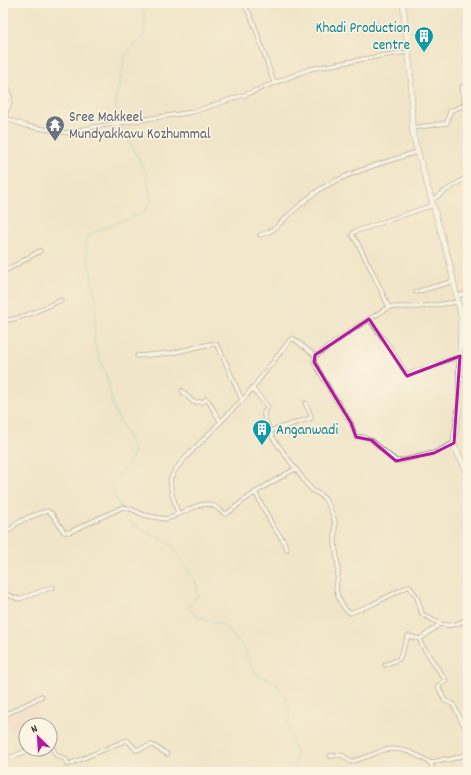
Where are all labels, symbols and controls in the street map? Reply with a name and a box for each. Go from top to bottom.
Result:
place label: Khadi Production centre [315,18,410,57]
building icon: Khadi Production centre [413,25,435,53]
place label: Sree Makkeel Mundyakkavu Kozhummal [69,107,211,146]
temple icon: Sree Makkeel Mundyakkavu Kozhummal [44,114,66,142]
building icon: Anganwadi [251,418,273,446]
place label: Anganwadi [276,420,338,442]
north arrow [18,717,58,757]
text: N [29,721,41,738]

